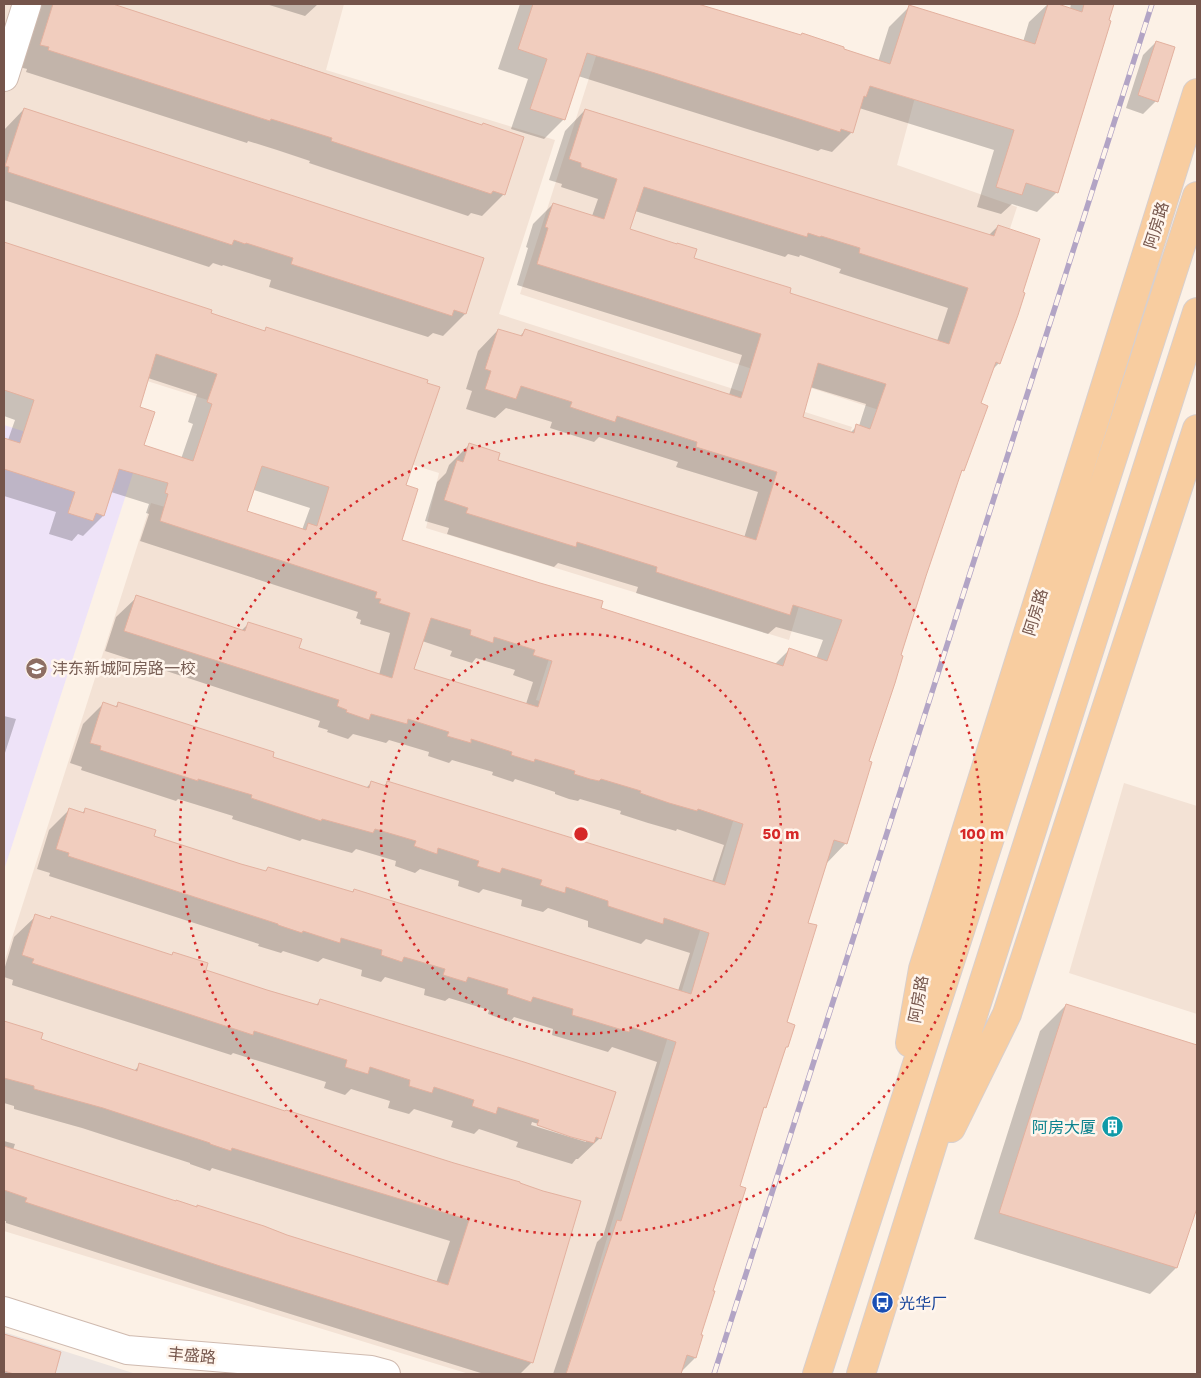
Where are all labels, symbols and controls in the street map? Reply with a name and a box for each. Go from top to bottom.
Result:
street label: 阿房路 [1140,199,1173,251]
street label: 阿房路 [1019,586,1052,638]
school or university icon: 沣东新城阿房路一校 [24,656,48,680]
place label: 沣东新城阿房路一校 [52,659,196,678]
centre of rings [572,825,590,843]
text: 50 m [763,825,799,843]
text: 100 m [960,825,1004,843]
street label: 阿房路 [905,974,932,1024]
building icon: 阿房大厦 [1100,1115,1124,1139]
place label: 阿房大厦 [1032,1118,1096,1137]
bus stop icon: 光华厂 [871,1291,895,1315]
place label: 光华厂 [899,1294,947,1313]
street label: 丰盛路 [167,1344,217,1367]

